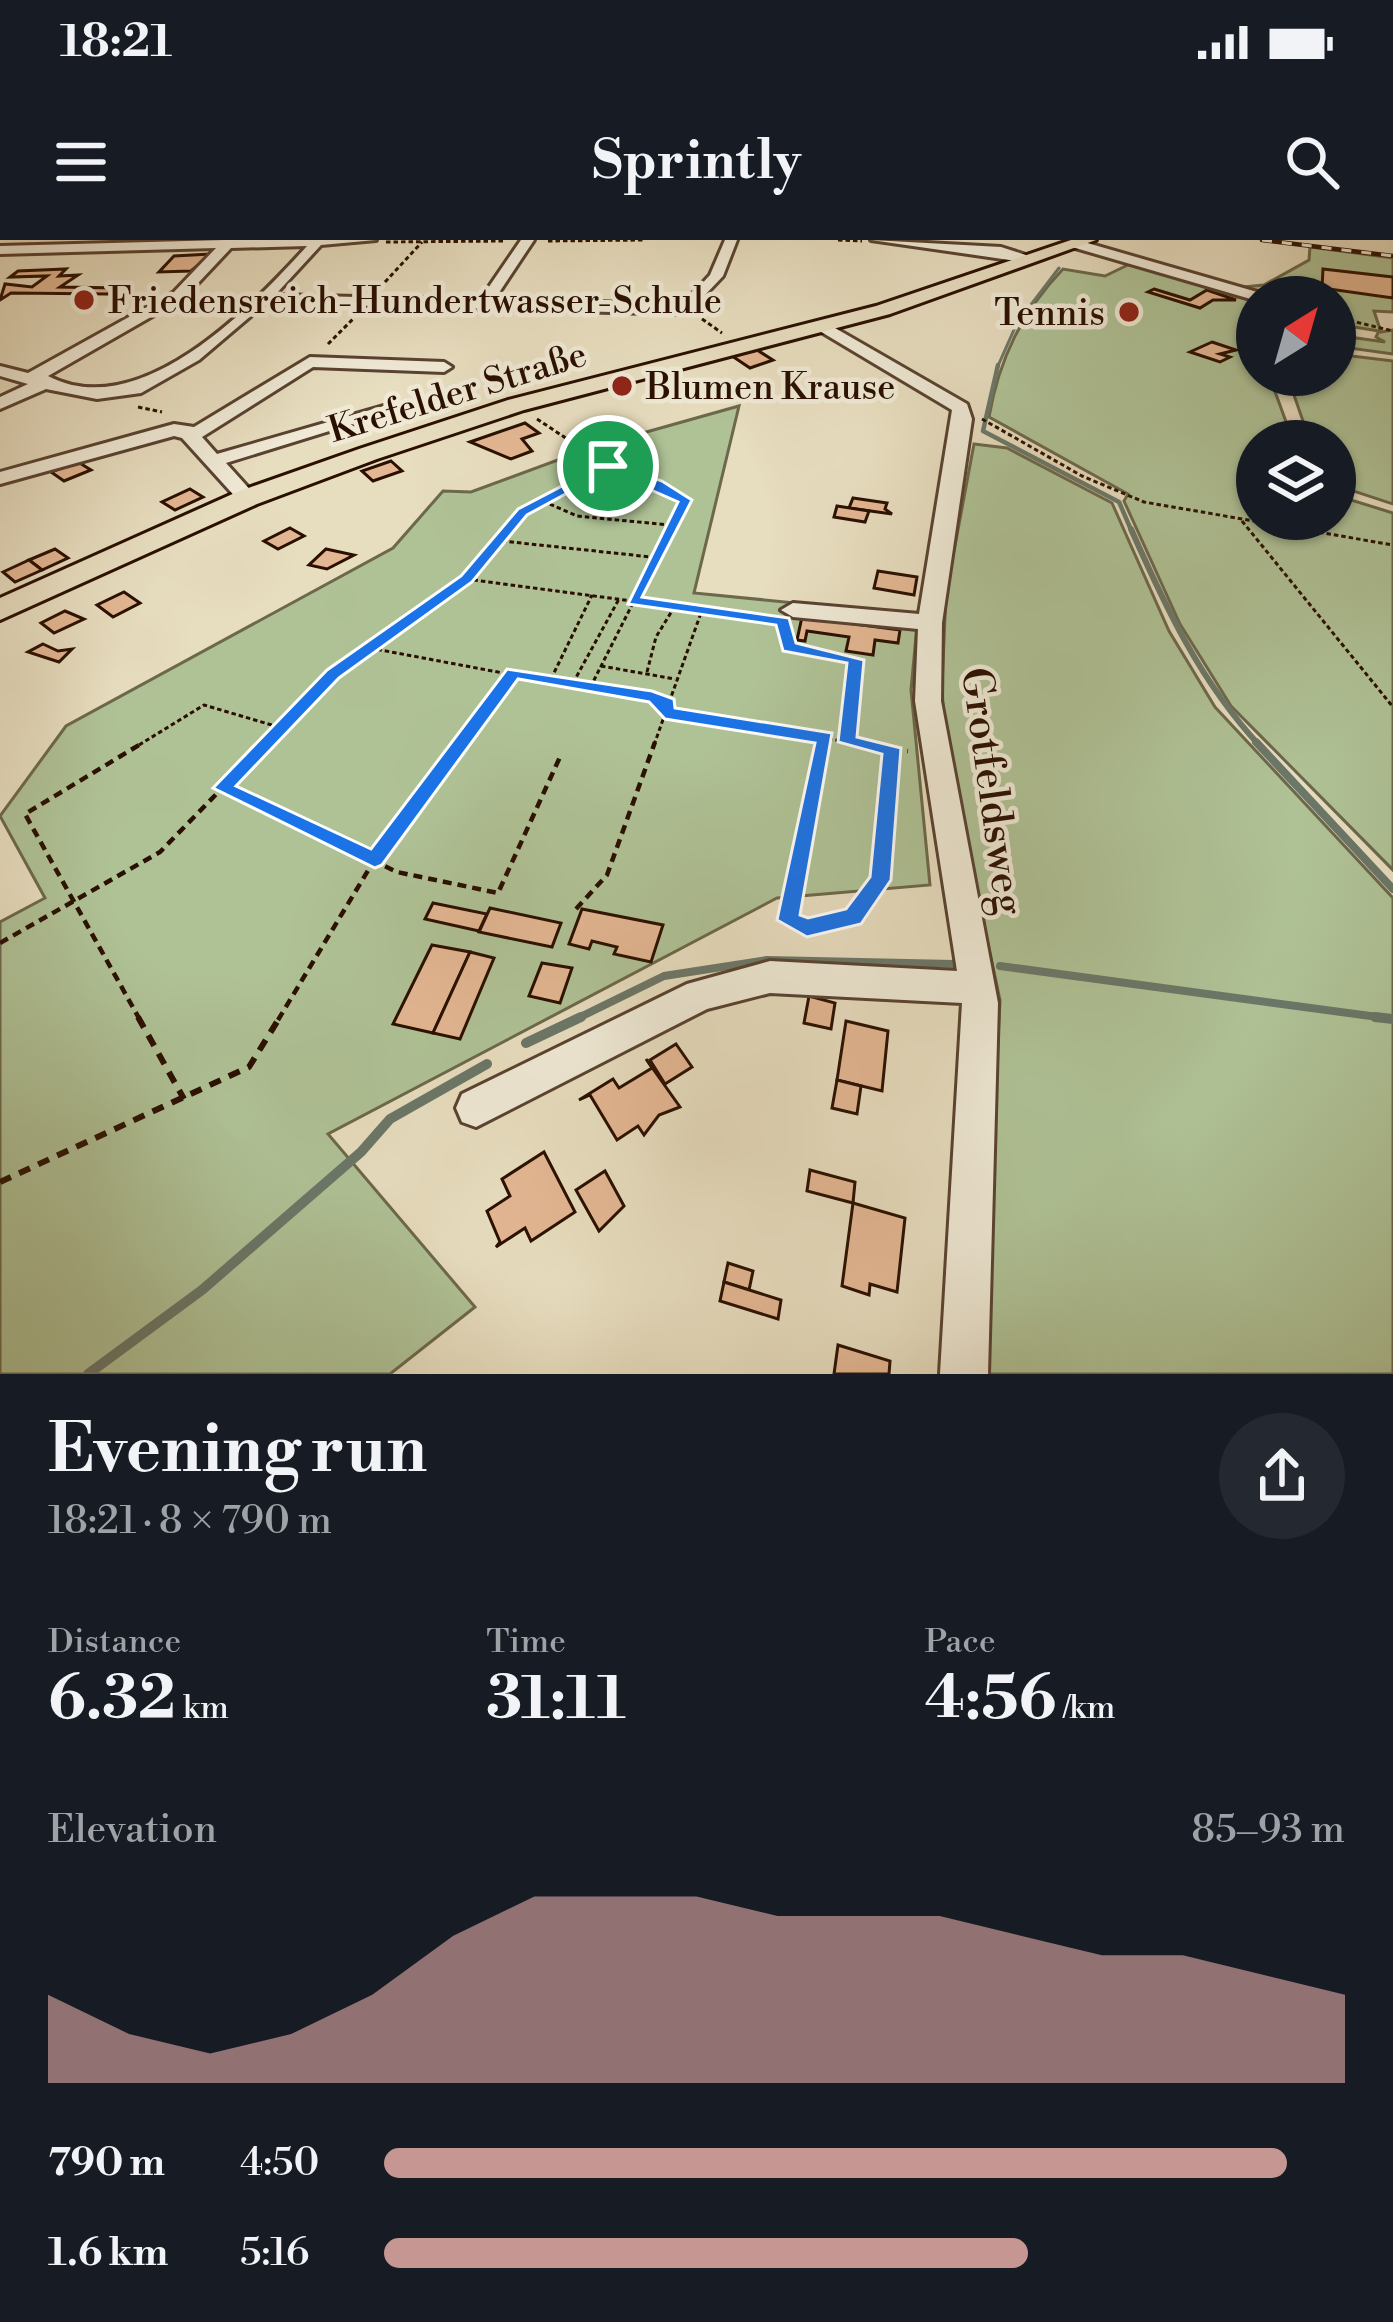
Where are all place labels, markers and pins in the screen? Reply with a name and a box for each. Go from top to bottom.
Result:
place label: Friedensreich-Hundertwasser-Schule [108,280,722,325]
marker: Friedensreich-Hundertwasser-Schule [71,287,97,313]
place label: Tennis [994,292,1105,337]
marker: Tennis [1116,299,1142,325]
place label: Blumen Krause [645,366,895,411]
marker: Blumen Krause [609,373,635,399]
pin [557,415,659,517]

